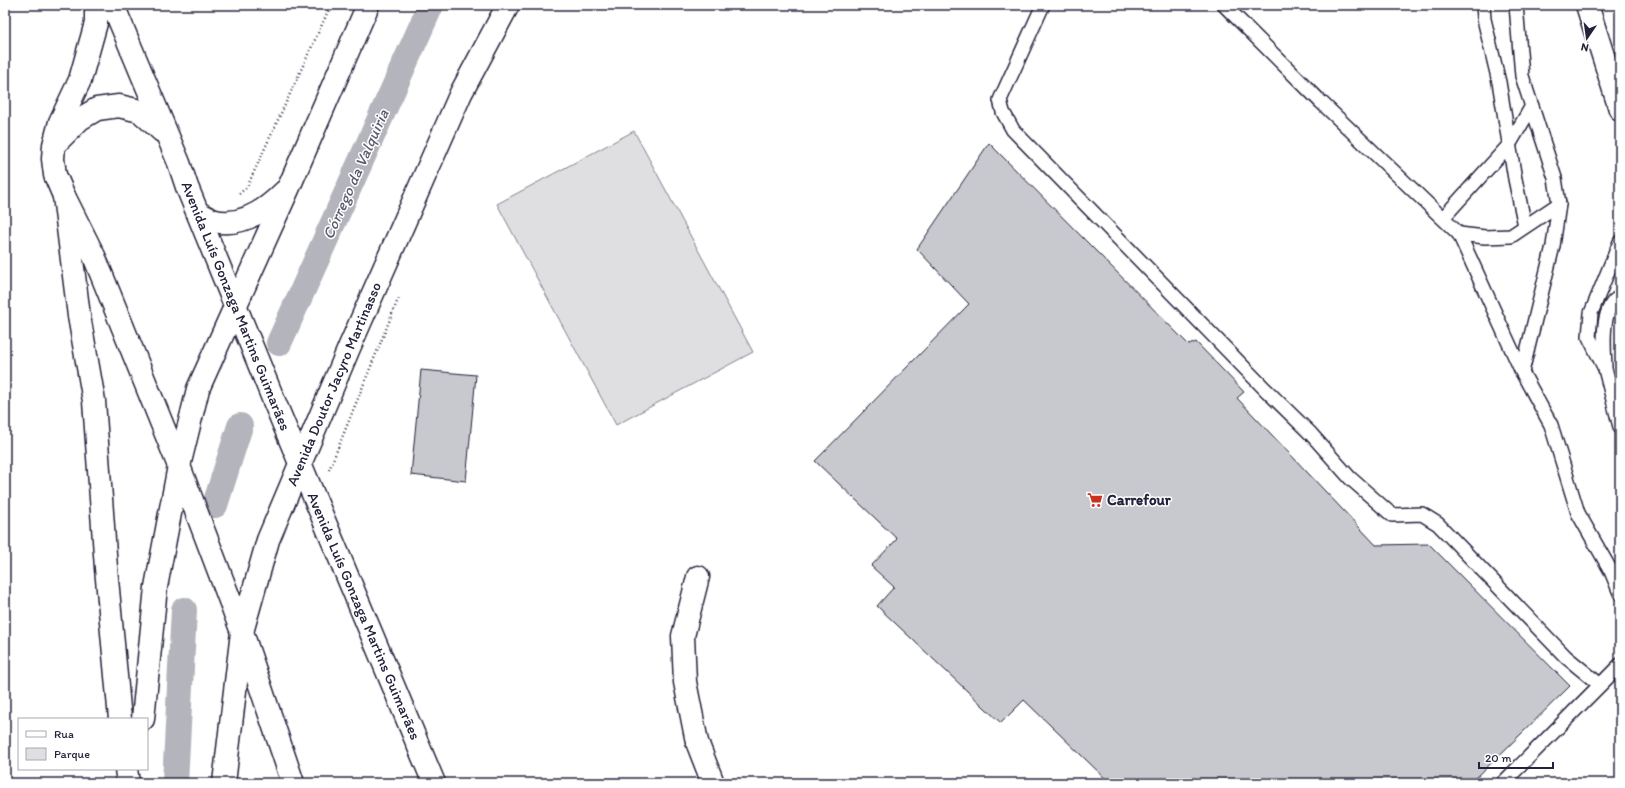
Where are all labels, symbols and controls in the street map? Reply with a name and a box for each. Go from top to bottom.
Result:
north arrow [1567,18,1607,58]
text: N [1580,40,1590,54]
water label: Córrego da Valquiria [318,105,393,242]
street label: Avenida Luís Gonzaga Martins Guimarães [178,179,295,434]
street label: Avenida Doutor Jacyro Martinasso [283,279,385,489]
street label: Avenida Luís Gonzaga Martins Guimarães [304,490,425,743]
supermarket icon: Carrefour [1086,491,1104,509]
place label: Carrefour [1107,491,1172,509]
legend [18,718,148,770]
text: Rua [54,727,74,741]
scale bar [1479,744,1553,770]
text: Parque [54,747,90,761]
text: 20 m [1485,751,1512,765]

